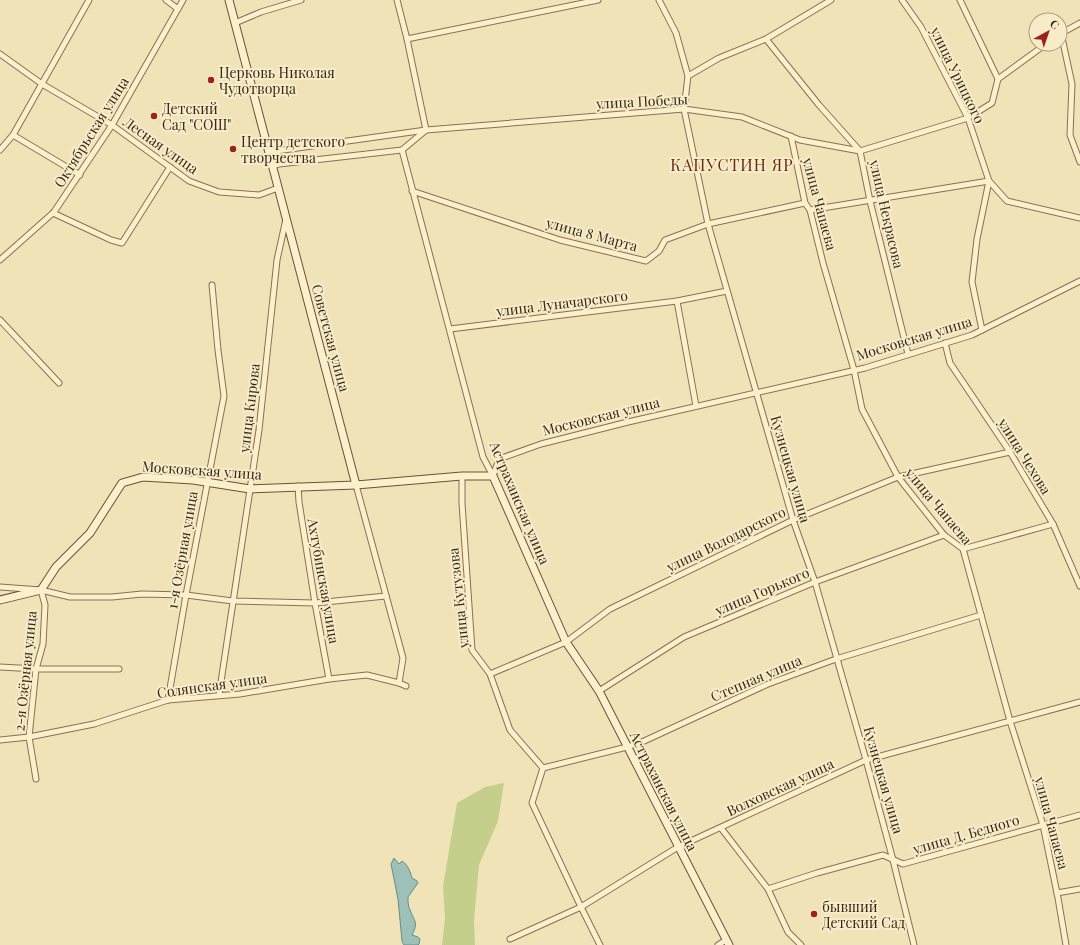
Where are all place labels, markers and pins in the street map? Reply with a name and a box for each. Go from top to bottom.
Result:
place label: Церковь Николая Чудотворца [219,63,335,98]
marker: Церковь Николая Чудотворца [206,75,216,85]
place label: Детский Сад "СОШ" [162,99,232,134]
marker: Детский Сад "СОШ" [149,111,159,121]
place label: Центр детского творчества [241,132,345,167]
marker: Центр детского творчества [228,144,238,154]
place label: бывший Детский Сад [822,897,906,932]
marker: бывший Детский Сад [809,909,819,919]

